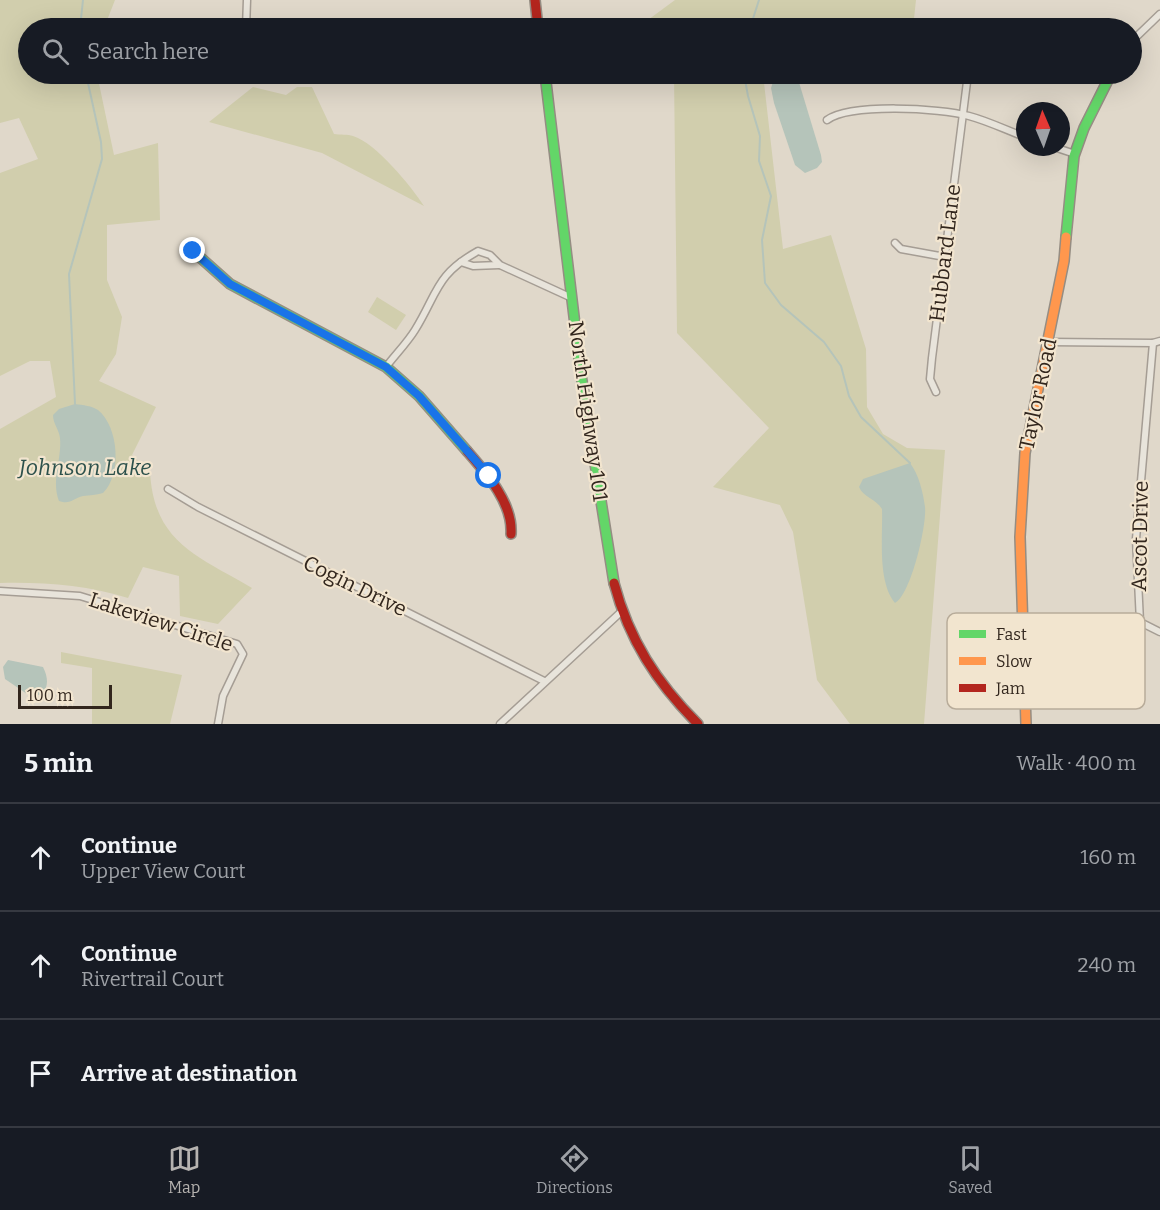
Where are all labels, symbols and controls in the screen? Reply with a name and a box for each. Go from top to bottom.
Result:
search box [18,18,1142,84]
icon: search [39,35,72,68]
text: Search here [87,38,209,65]
north arrow [1016,102,1070,156]
street label: Hubbard Lane [924,183,966,323]
route end [179,237,205,263]
street label: North Highway 101 [562,319,614,504]
street label: Taylor Road [1013,336,1063,452]
water label: Johnson Lake [17,454,151,481]
route start [475,462,501,488]
street label: Ascot Drive [1126,480,1154,592]
street label: Cogin Drive [299,550,411,622]
street label: Lakeview Circle [86,586,236,658]
legend [947,613,1145,709]
text: Fast [996,625,1027,644]
text: Slow [996,652,1032,671]
text: Jam [995,679,1025,698]
scale bar [18,682,112,710]
text: 100 m [27,686,72,705]
text: 5 min [24,748,93,779]
text: Walk · 400 m [1017,751,1136,775]
text: Continue [81,832,177,859]
icon: ahead [24,841,57,874]
text: 160 m [1080,845,1136,869]
text: Upper View Court [81,859,245,883]
text: Continue [81,940,177,967]
icon: ahead [24,949,57,982]
text: 240 m [1078,953,1136,977]
text: Rivertrail Court [81,967,224,991]
icon: arrive [24,1057,57,1090]
text: Arrive at destination [81,1060,297,1087]
tab: Map [168,1142,201,1197]
tab: Directions [536,1142,613,1197]
tab: Saved [948,1142,992,1197]

